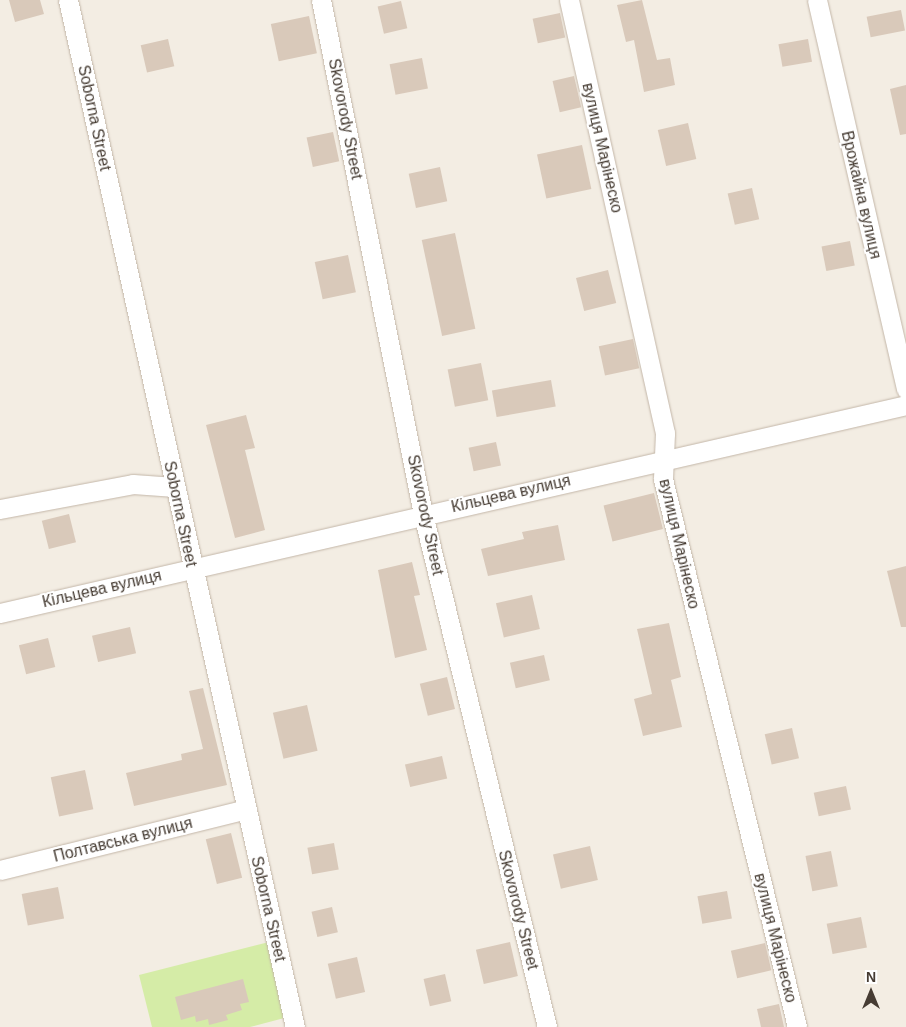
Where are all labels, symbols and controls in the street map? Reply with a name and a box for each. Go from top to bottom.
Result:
street label: Skovorody Street [324,57,366,181]
street label: Soborna Street [73,63,115,173]
street label: вулиця Марінеско [578,81,626,215]
street label: Врожайна вулиця [837,129,885,261]
street label: Skovorody Street [403,453,447,577]
street label: Soborna Street [159,459,201,569]
street label: Кільцева вулиця [449,471,573,517]
street label: вулиця Марінеско [655,477,703,611]
street label: Кільцева вулиця [40,566,164,612]
street label: Полтавська вулиця [51,813,195,867]
street label: Skovorody Street [494,848,542,972]
street label: Soborna Street [247,854,289,964]
street label: вулиця Марінеско [750,871,800,1005]
north arrow [846,967,896,1017]
text: N [866,969,876,985]

